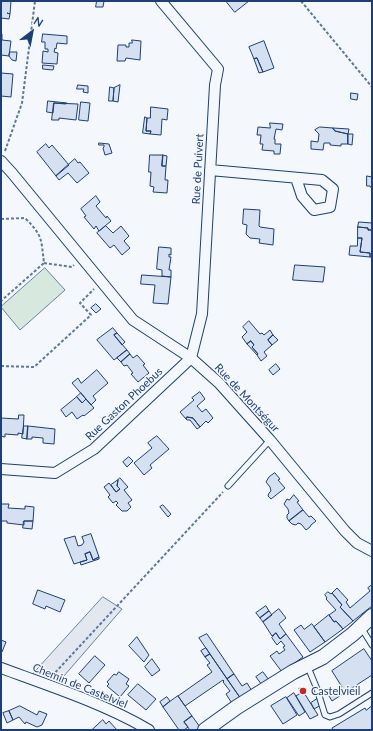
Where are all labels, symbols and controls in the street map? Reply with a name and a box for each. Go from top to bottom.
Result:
north arrow [12,12,52,52]
text: N [32,14,46,29]
street label: Rue de Puivert [190,133,206,205]
street label: Rue de Montségur [212,361,282,435]
street label: Rue Gaston Phoebus [83,365,165,443]
street label: Chemin de Castelviel [31,661,129,711]
place label: Castelvieil [311,684,360,698]
marker: Castelvieil [298,686,308,696]

